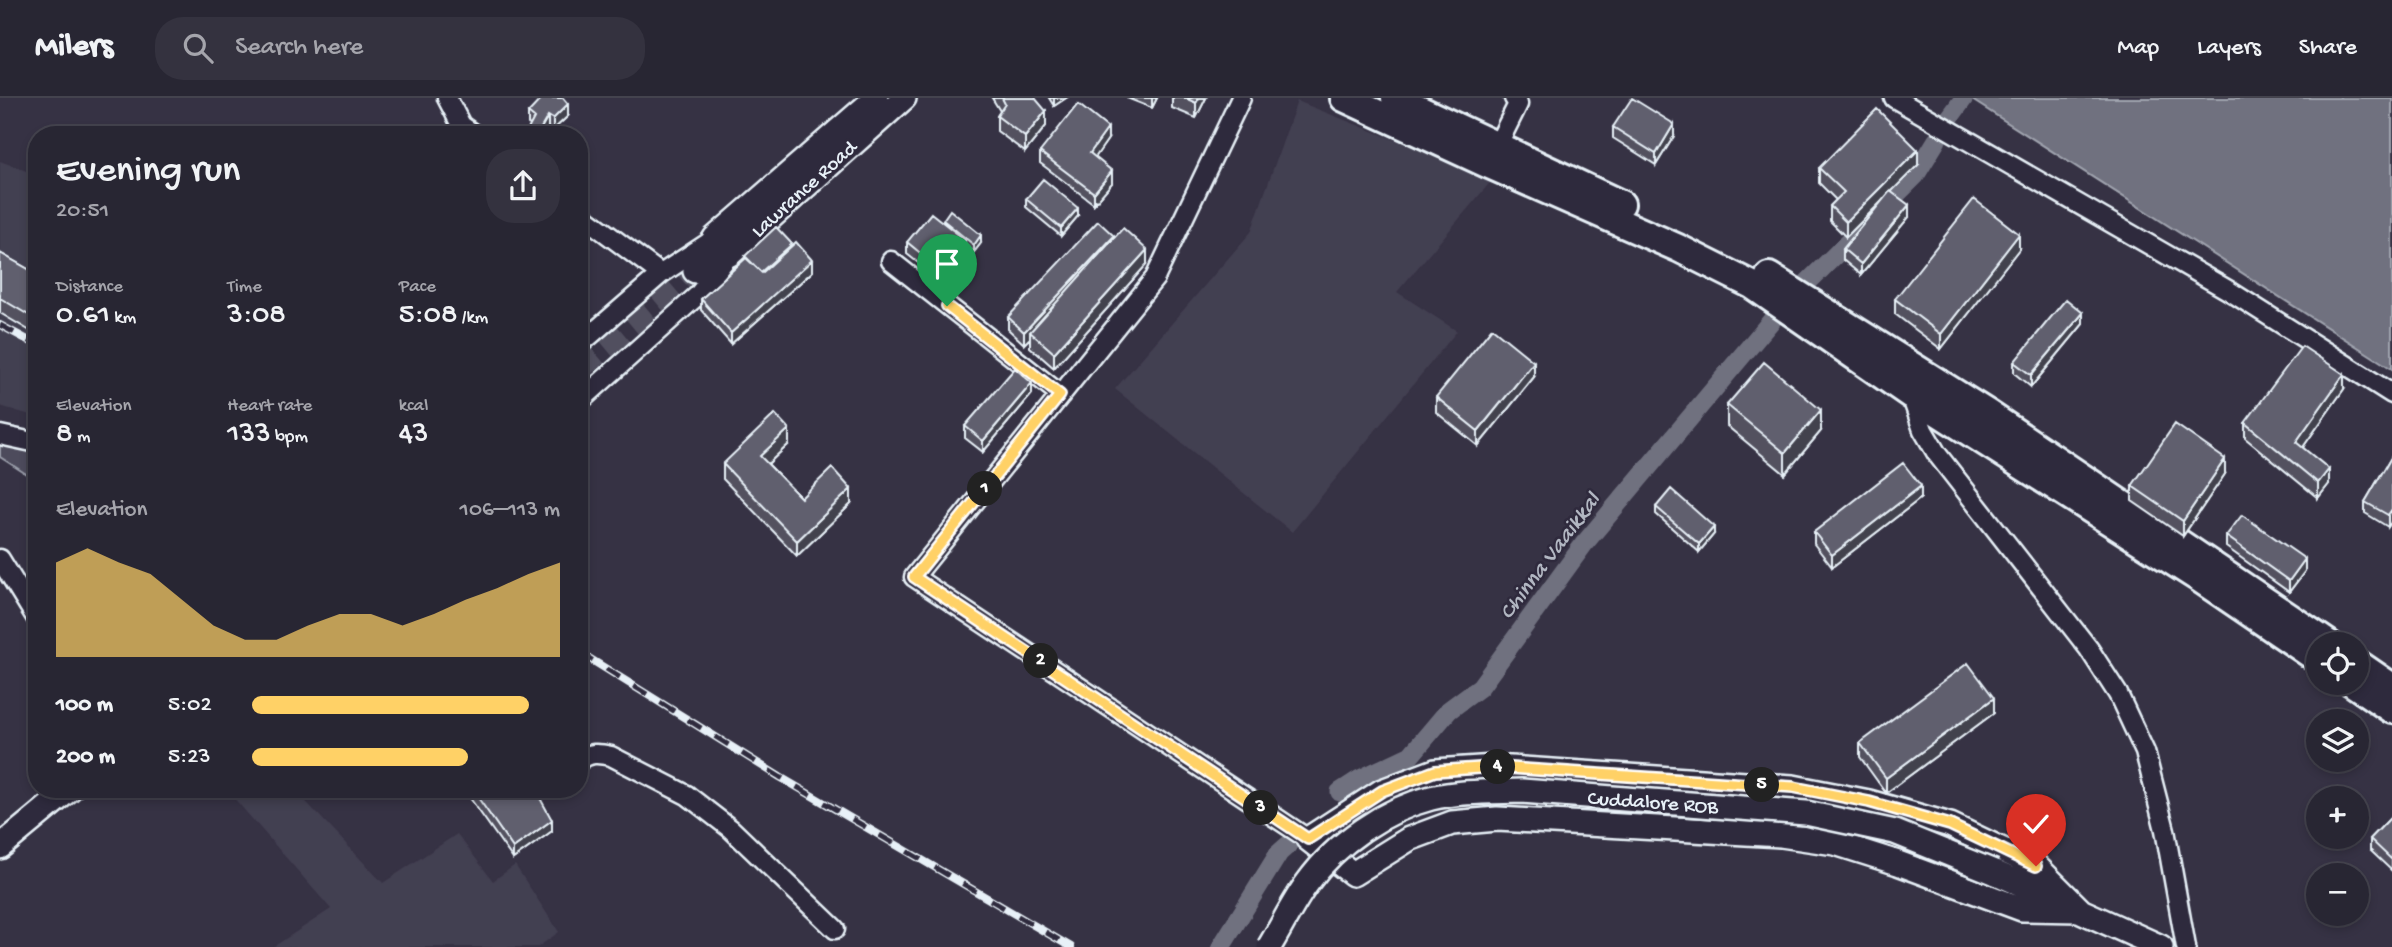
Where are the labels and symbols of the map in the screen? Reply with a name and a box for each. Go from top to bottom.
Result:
street label: Lawrance Road [747,136,865,245]
pin [917,234,977,306]
pin: 1 [968,472,1002,506]
water label: Chinna Vaaikkal [1494,487,1608,626]
pin: 2 [1024,644,1058,678]
pin: 4 [1480,750,1516,784]
pin: 5 [1744,768,1780,802]
street label: Cuddalore ROB [1587,787,1720,822]
pin: 3 [1244,790,1278,826]
pin [2006,794,2066,866]

